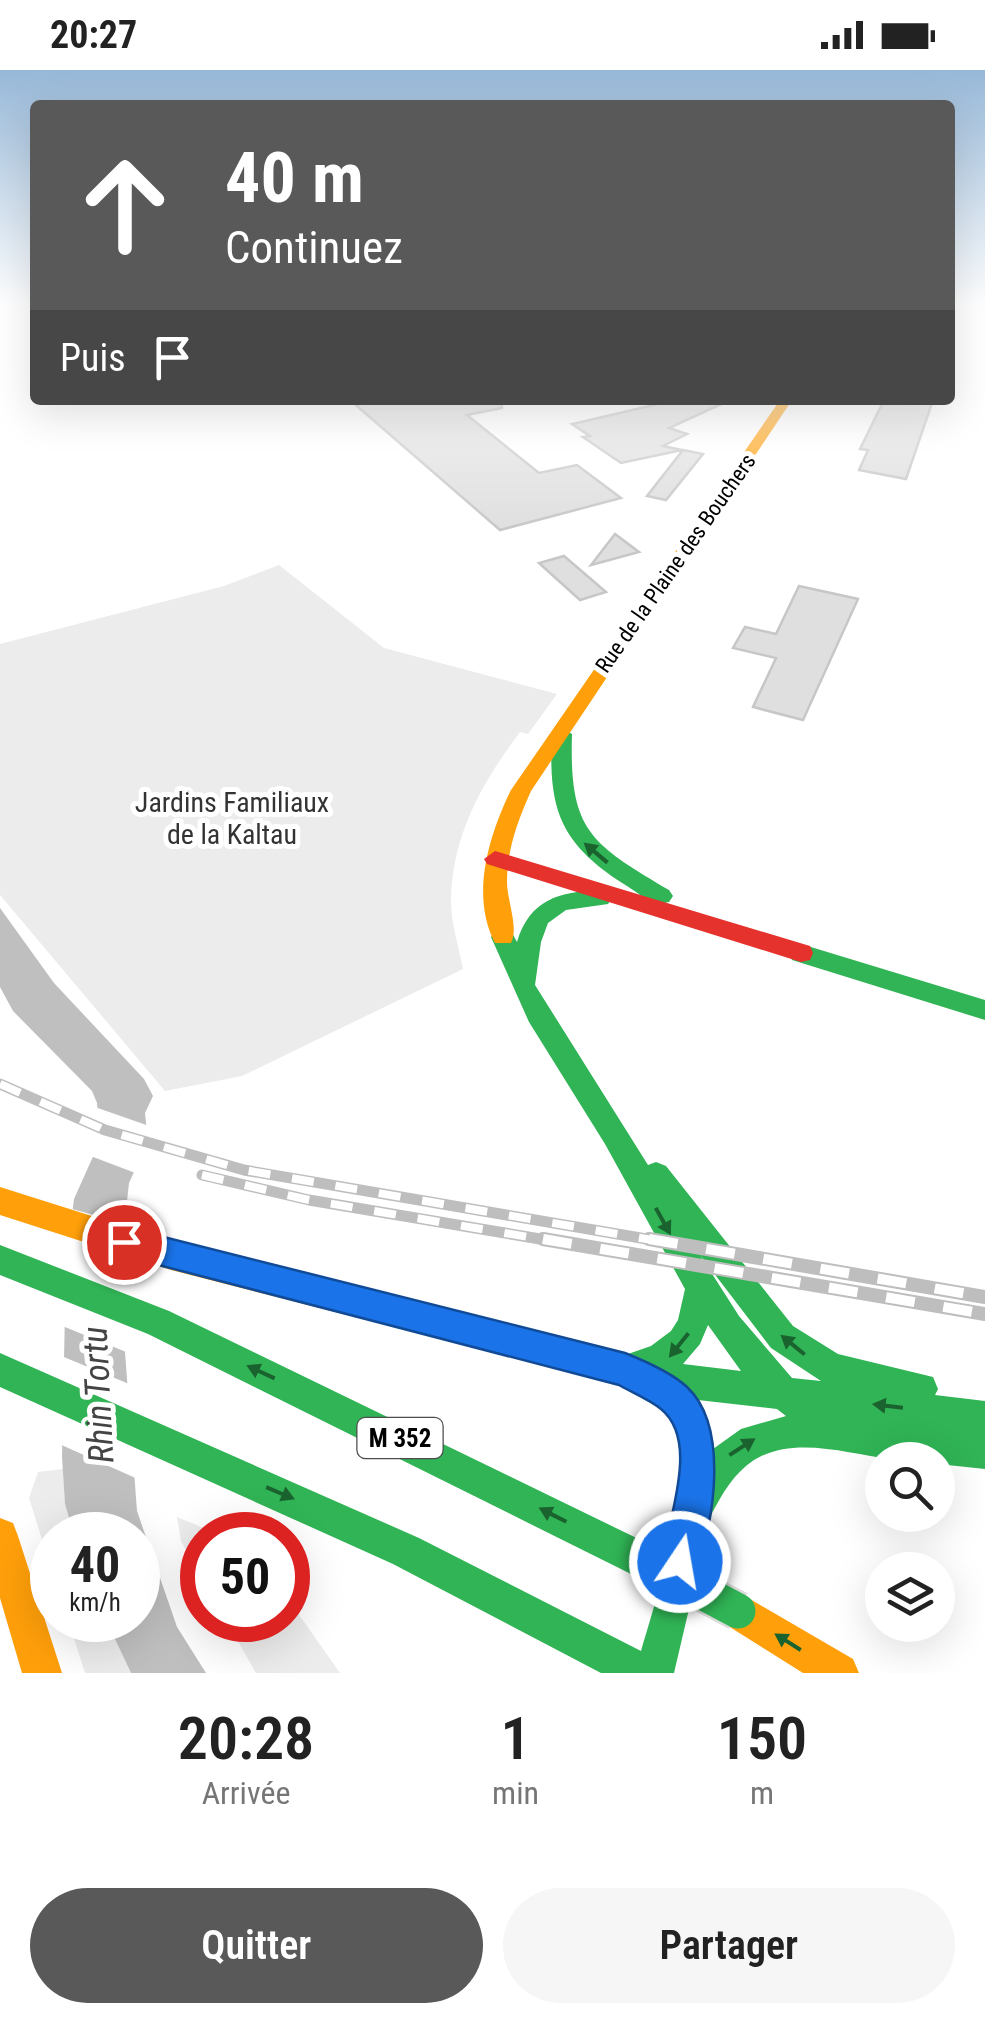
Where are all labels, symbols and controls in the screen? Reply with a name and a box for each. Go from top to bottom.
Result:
text: 20:27 [50,13,137,57]
text: 40 m [225,137,364,219]
icon: ahead [60,140,190,270]
text: Continuez [225,221,403,274]
icon: arrive [145,330,200,385]
text: Puis [60,336,125,380]
street label: Rue de la Plaine des Bouchers [590,449,761,677]
park label: Jardins Familiaux de la Kaltau [135,786,329,851]
one-way arrow [584,842,609,864]
pin [82,1200,167,1285]
one-way arrow [654,1207,671,1235]
icon: arrive [97,1215,152,1270]
water label: Rhin Tortu [74,1326,123,1464]
one-way arrow [669,1332,691,1358]
one-way arrow [780,1335,805,1356]
one-way arrow [246,1363,275,1380]
one-way arrow [872,1397,904,1413]
road number: M 352 [358,1418,442,1458]
one-way arrow [728,1438,756,1456]
map controls [865,1442,955,1642]
button: search [865,1442,955,1532]
one-way arrow [266,1485,295,1501]
one-way arrow [538,1507,567,1524]
position arrow [628,1510,732,1614]
speed limit sign: 50 [180,1512,310,1642]
text: 40 [70,1536,120,1594]
button: layers [865,1552,955,1642]
text: km/h [69,1588,121,1617]
one-way arrow [774,1634,802,1651]
text: 20:28 [178,1703,314,1774]
text: 1 [500,1703,531,1774]
text: 150 [717,1703,807,1774]
text: Arrivée [202,1774,290,1812]
text: min [492,1774,539,1812]
text: m [750,1774,774,1812]
button: Quitter [30,1888,483,2003]
button: Partager [503,1888,955,2003]

